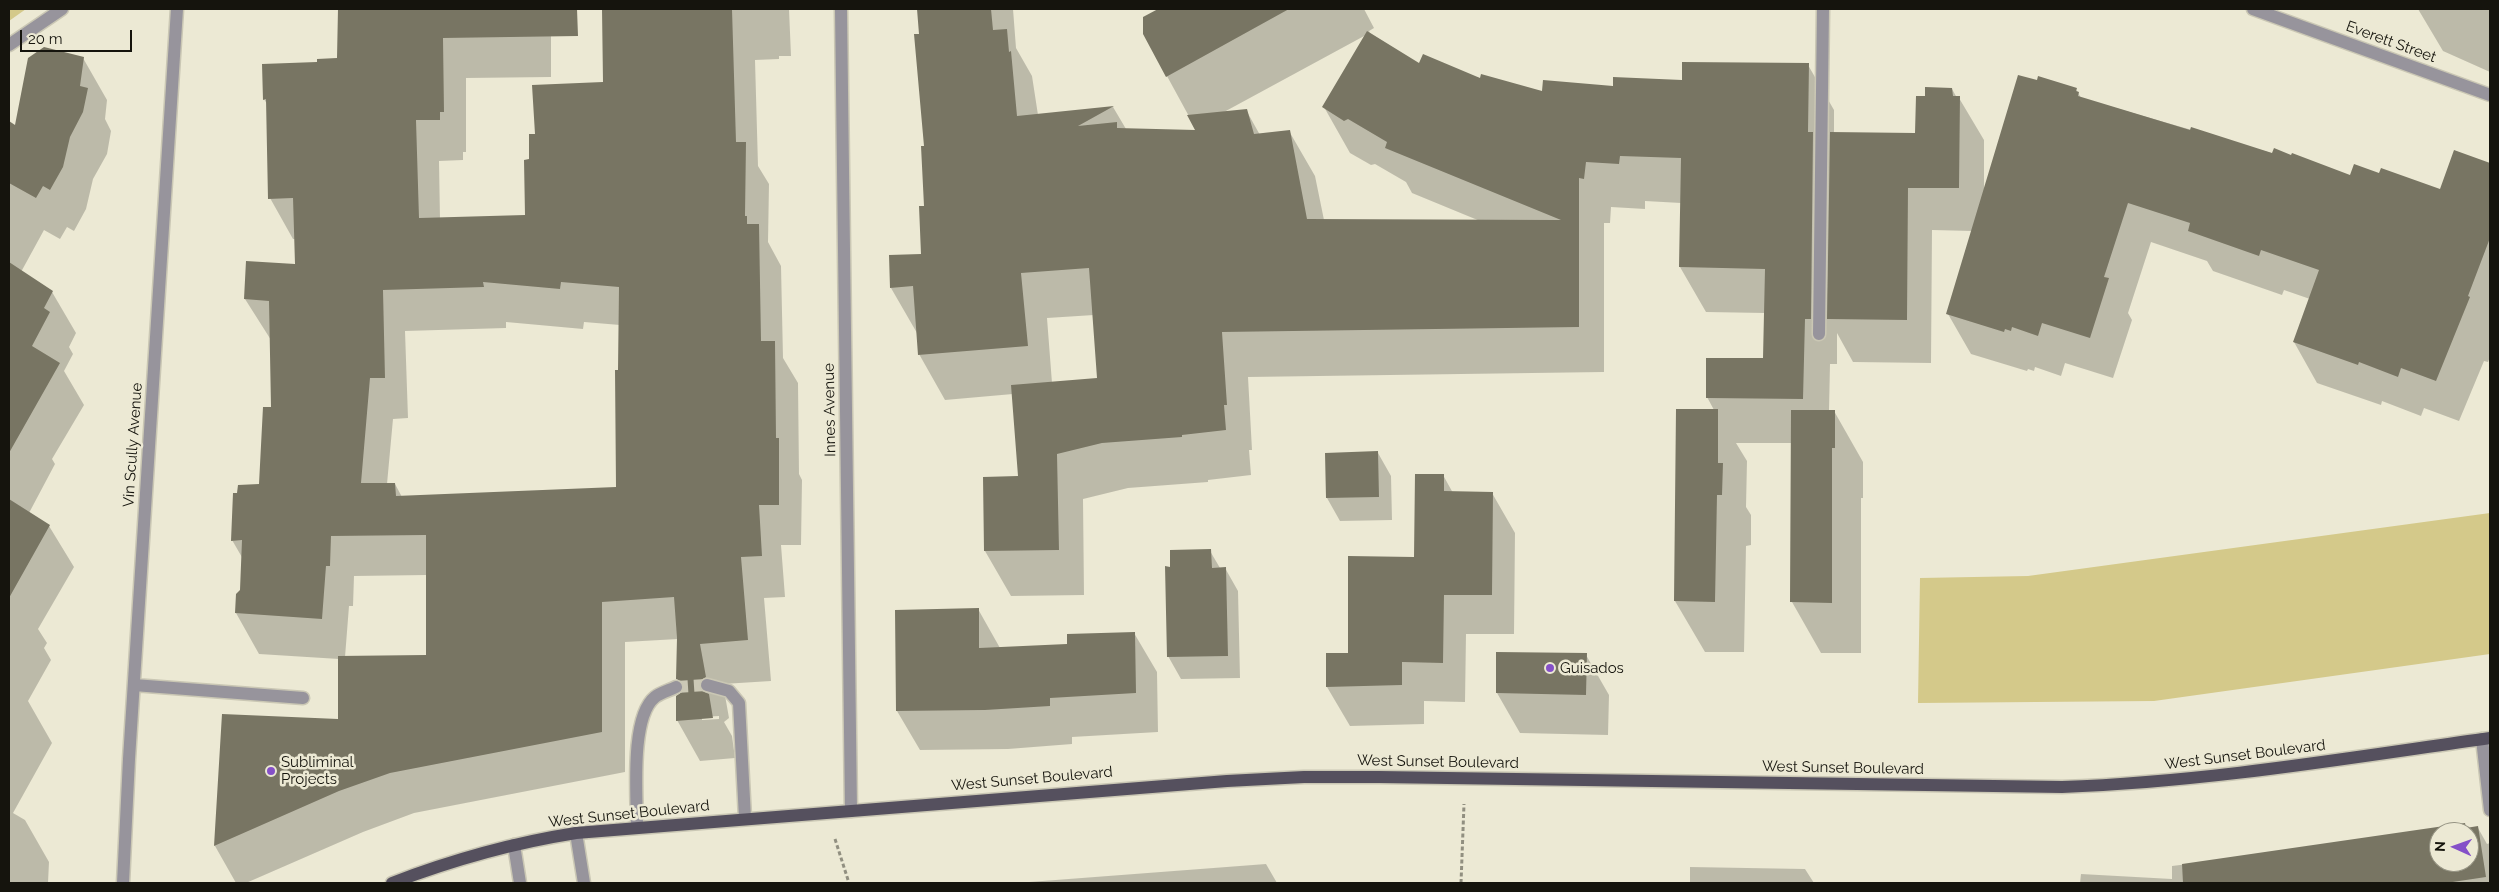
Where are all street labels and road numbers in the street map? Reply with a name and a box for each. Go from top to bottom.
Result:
street label: Everett Street [2343,17,2439,67]
street label: Innes Avenue [820,363,840,457]
street label: Vin Scully Avenue [120,382,146,508]
street label: West Sunset Boulevard [2163,736,2327,774]
street label: West Sunset Boulevard [1357,752,1519,772]
street label: West Sunset Boulevard [1762,758,1924,778]
street label: West Sunset Boulevard [951,763,1113,795]
street label: West Sunset Boulevard [547,797,711,831]

